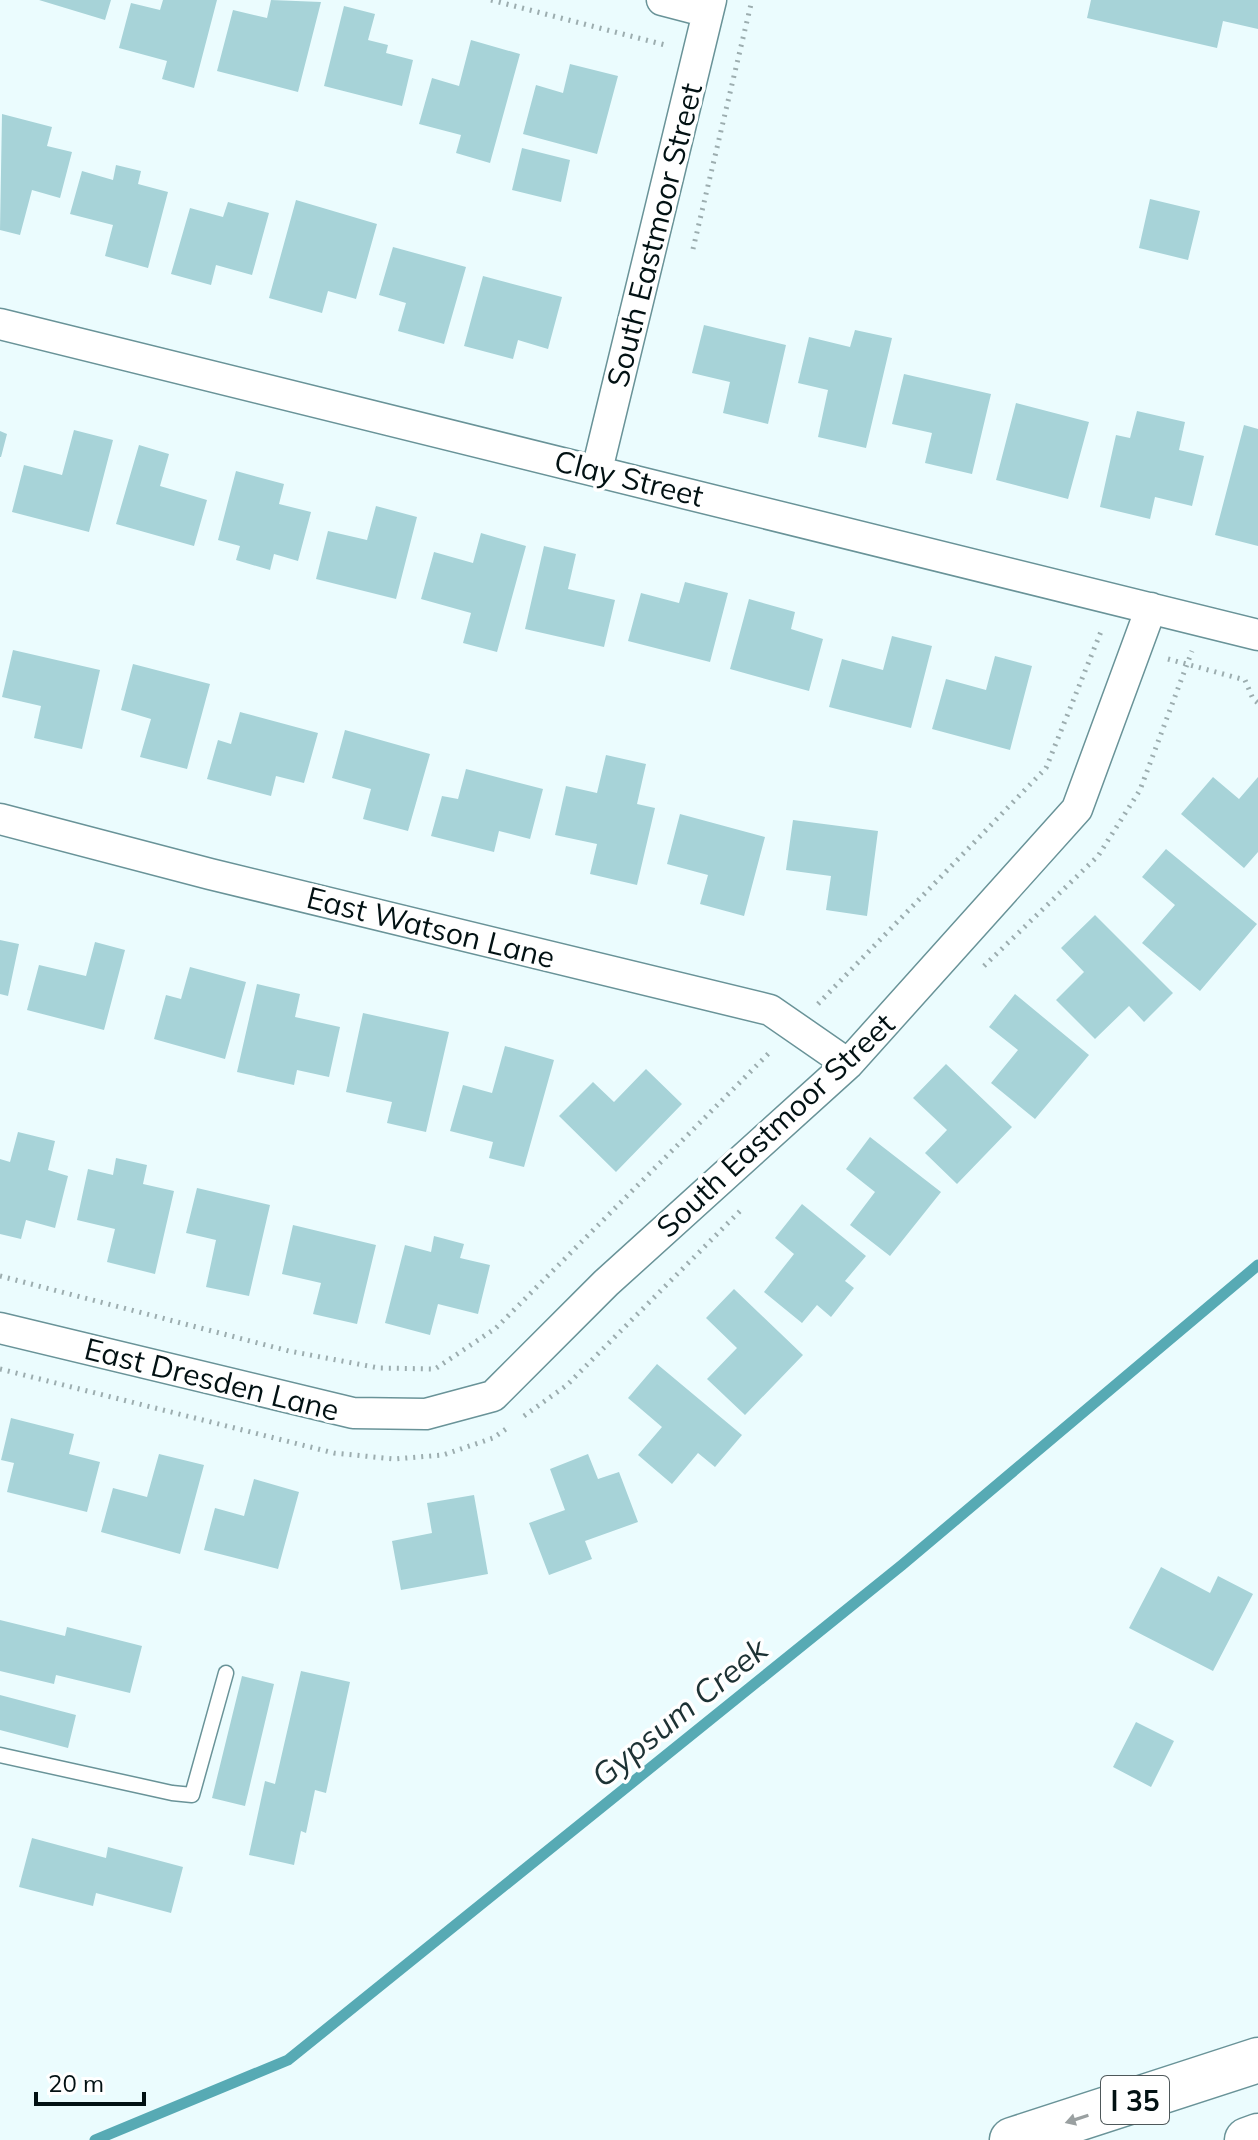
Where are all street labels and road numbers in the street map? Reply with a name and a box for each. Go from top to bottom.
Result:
street label: South Eastmoor Street [598,79,710,391]
street label: Clay Street [551,441,707,515]
street label: East Watson Lane [303,878,559,976]
street label: South Eastmoor Street [648,1005,902,1245]
street label: East Dresden Lane [81,1329,343,1429]
road number: I 35 [1101,2076,1169,2124]

